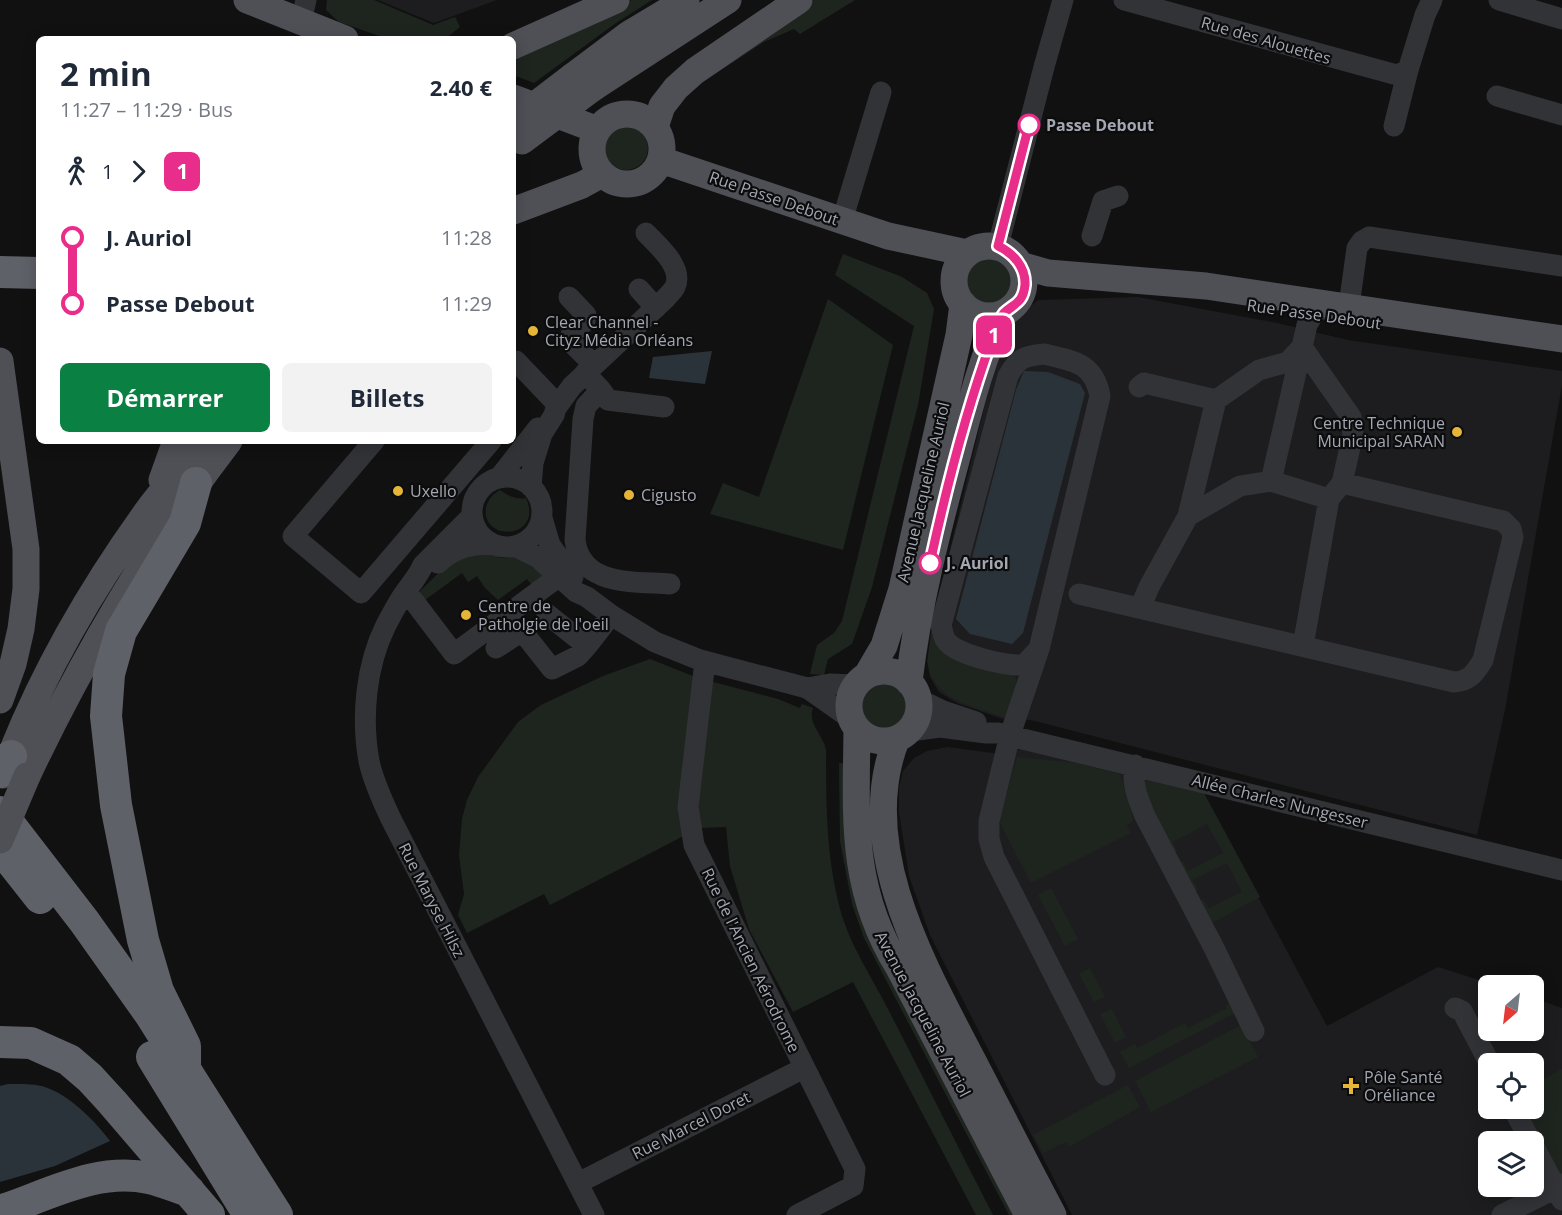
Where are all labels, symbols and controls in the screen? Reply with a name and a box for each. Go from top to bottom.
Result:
street label: Rue des Alouettes [1199,11,1333,69]
text: 2 min [60,51,152,96]
text: 2.40 € [430,72,492,102]
text: 11:27 – 11:29 · Bus [60,96,233,123]
marker: Passe Debout [1018,114,1040,136]
place label: Passe Debout [1046,114,1154,136]
icon: walk [60,155,93,188]
icon: forward [122,155,155,188]
text: 1 [176,157,188,185]
text: 1 [102,158,113,185]
street label: Rue Passe Debout [706,166,842,231]
text: J. Auriol [106,222,192,252]
text: 11:28 [441,224,492,251]
text: Passe Debout [106,288,255,318]
text: 11:29 [441,290,492,317]
street label: Rue Passe Debout [1245,294,1383,334]
place label: Clear Channel - Cityz Média Orléans [545,311,693,351]
line badge: 1 [974,316,1014,354]
text: 1 [988,321,1000,349]
marker: Clear Channel - Cityz Média Orléans [526,324,540,338]
button: Démarrer [60,363,270,432]
button: Billets [282,363,492,432]
street label: Avenue Jacqueline Auriol [892,400,954,584]
place label: Centre Technique Municipal SARAN [1313,412,1445,452]
marker: Centre Technique Municipal SARAN [1450,425,1464,439]
place label: Uxello [410,480,457,502]
marker: Uxello [391,484,405,498]
place label: Cigusto [641,484,697,506]
marker: Cigusto [622,488,636,502]
marker: J. Auriol [919,552,941,574]
place label: J. Auriol [944,552,1009,574]
place label: Centre de Patholgie de l'oeil [478,595,609,635]
marker: Centre de Patholgie de l'oeil [459,608,473,622]
street label: Allée Charles Nungesser [1190,768,1371,834]
street label: Rue Maryse Hilsz [393,839,471,961]
street label: Rue de l'Ancien Aérodrome [697,864,805,1056]
street label: Avenue Jacqueline Auriol [870,927,976,1101]
north arrow [1478,975,1544,1041]
map controls [1478,975,1544,1197]
button: locate [1478,1053,1544,1119]
place label: Pôle Santé Oréliance [1364,1066,1443,1106]
marker: Pôle Santé Oréliance [1342,1077,1360,1095]
street label: Rue Marcel Doret [628,1086,754,1164]
button: layers [1478,1131,1544,1197]

